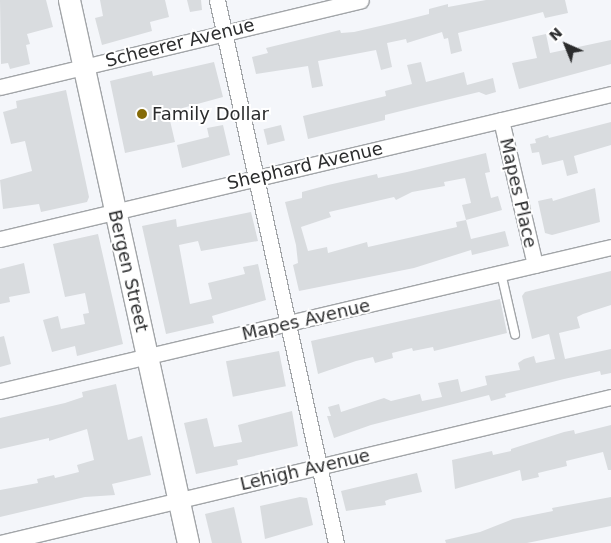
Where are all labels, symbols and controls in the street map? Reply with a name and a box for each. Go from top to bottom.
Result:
street label: Scheerer Avenue [103,14,257,72]
north arrow [541,20,591,70]
text: N [546,24,565,44]
place label: Family Dollar [152,103,269,125]
marker: Family Dollar [136,108,148,120]
street label: Mapes Place [495,136,541,250]
street label: Shephard Avenue [225,138,385,194]
street label: Bergen Street [103,208,153,334]
street label: Mapes Avenue [240,295,372,345]
street label: Lehigh Avenue [238,445,372,495]

